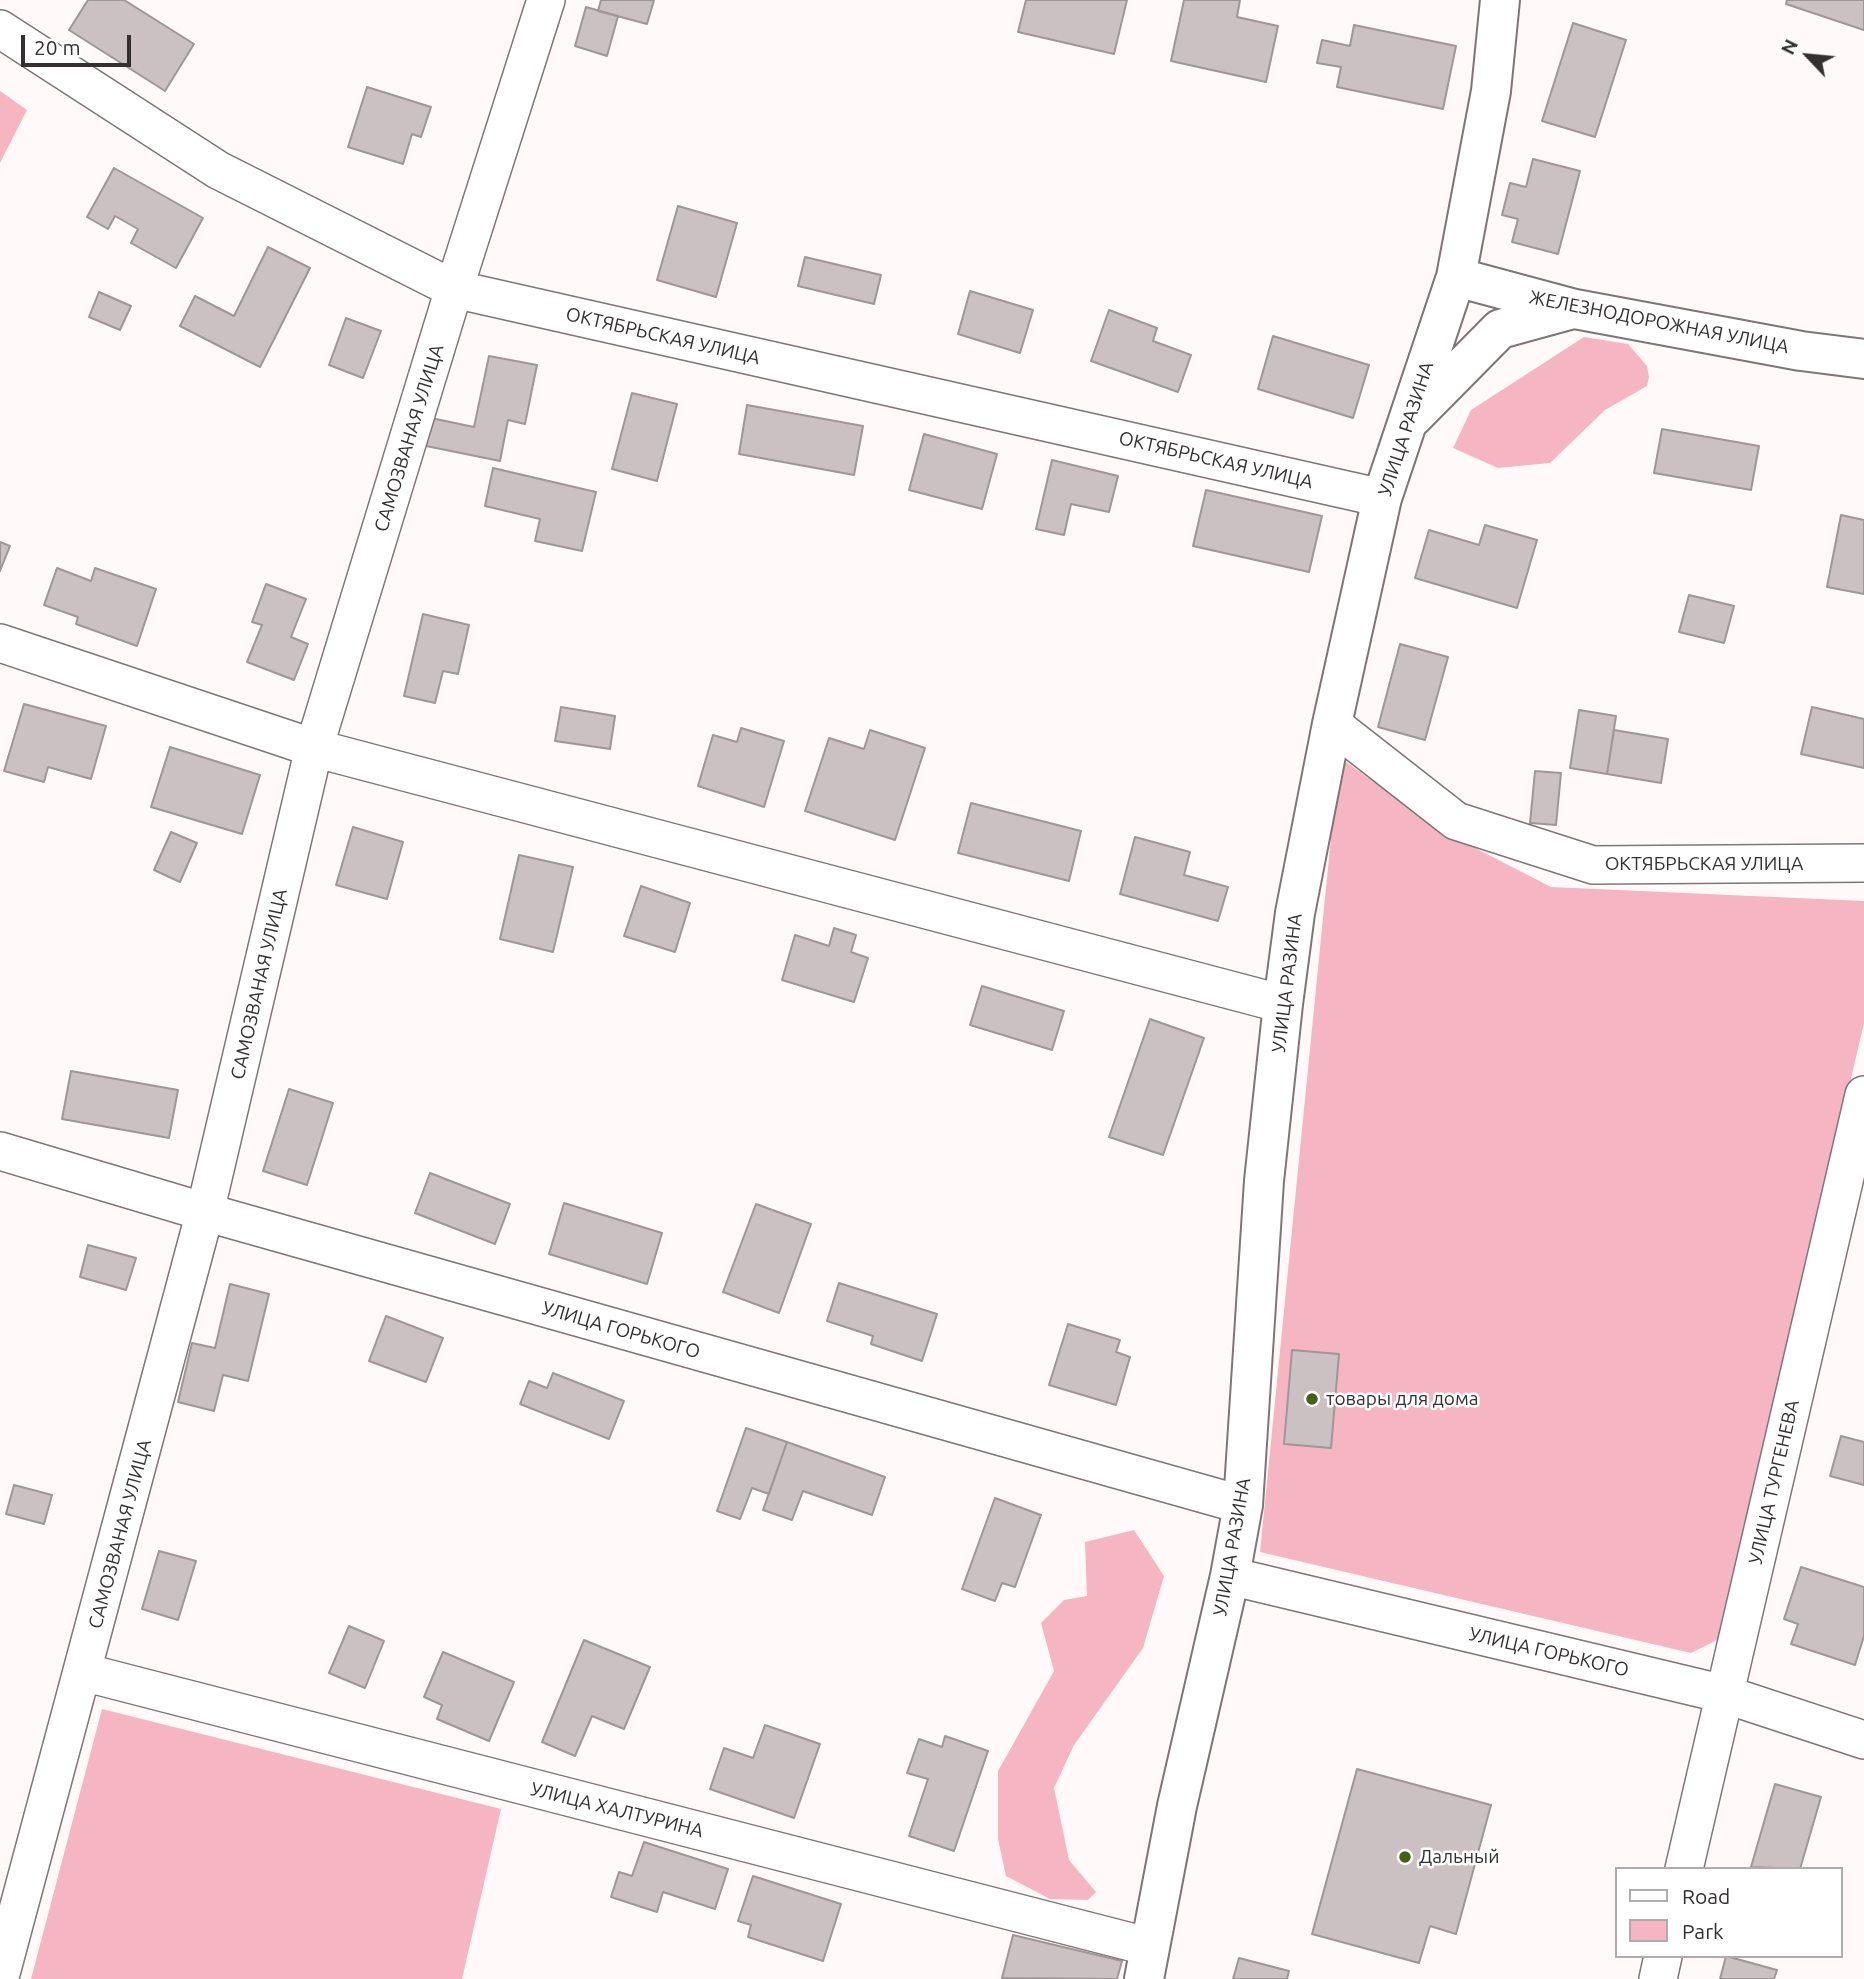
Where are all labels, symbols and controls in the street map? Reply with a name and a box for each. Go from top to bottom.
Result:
scale bar [24,21,135,65]
north arrow [1773,21,1843,91]
text: 20 m [34,35,81,59]
text: N [1776,36,1802,58]
street label: ЖЕЛЕЗНОДОРОЖНАЯ УЛИЦА [1527,286,1791,358]
street label: ОКТЯБРЬСКАЯ УЛИЦА [564,303,762,369]
street label: САМОЗВАНАЯ УЛИЦА [370,341,448,535]
street label: УЛИЦА РАЗИНА [1374,359,1438,499]
street label: ОКТЯБРЬСКАЯ УЛИЦА [1117,427,1315,493]
street label: ОКТЯБРЬСКАЯ УЛИЦА [1605,853,1803,875]
street label: САМОЗВАНАЯ УЛИЦА [226,886,292,1082]
street label: УЛИЦА РАЗИНА [1267,912,1307,1054]
street label: УЛИЦА ГОРЬКОГО [539,1297,703,1363]
place label: товары для дома [1326,1388,1478,1410]
marker: товары для дома [1304,1391,1320,1407]
street label: УЛИЦА ТУРГЕНЕВА [1744,1397,1804,1567]
street label: САМОЗВАНАЯ УЛИЦА [84,1437,156,1631]
street label: УЛИЦА РАЗИНА [1209,1476,1255,1618]
street label: УЛИЦА ГОРЬКОГО [1467,1623,1631,1681]
street label: УЛИЦА ХАЛТУРИНА [528,1778,706,1842]
place label: Дальный [1419,1846,1499,1868]
marker: Дальный [1397,1849,1413,1865]
legend [1616,1867,1843,1958]
text: Road [1682,1884,1730,1908]
text: Park [1682,1919,1724,1943]

